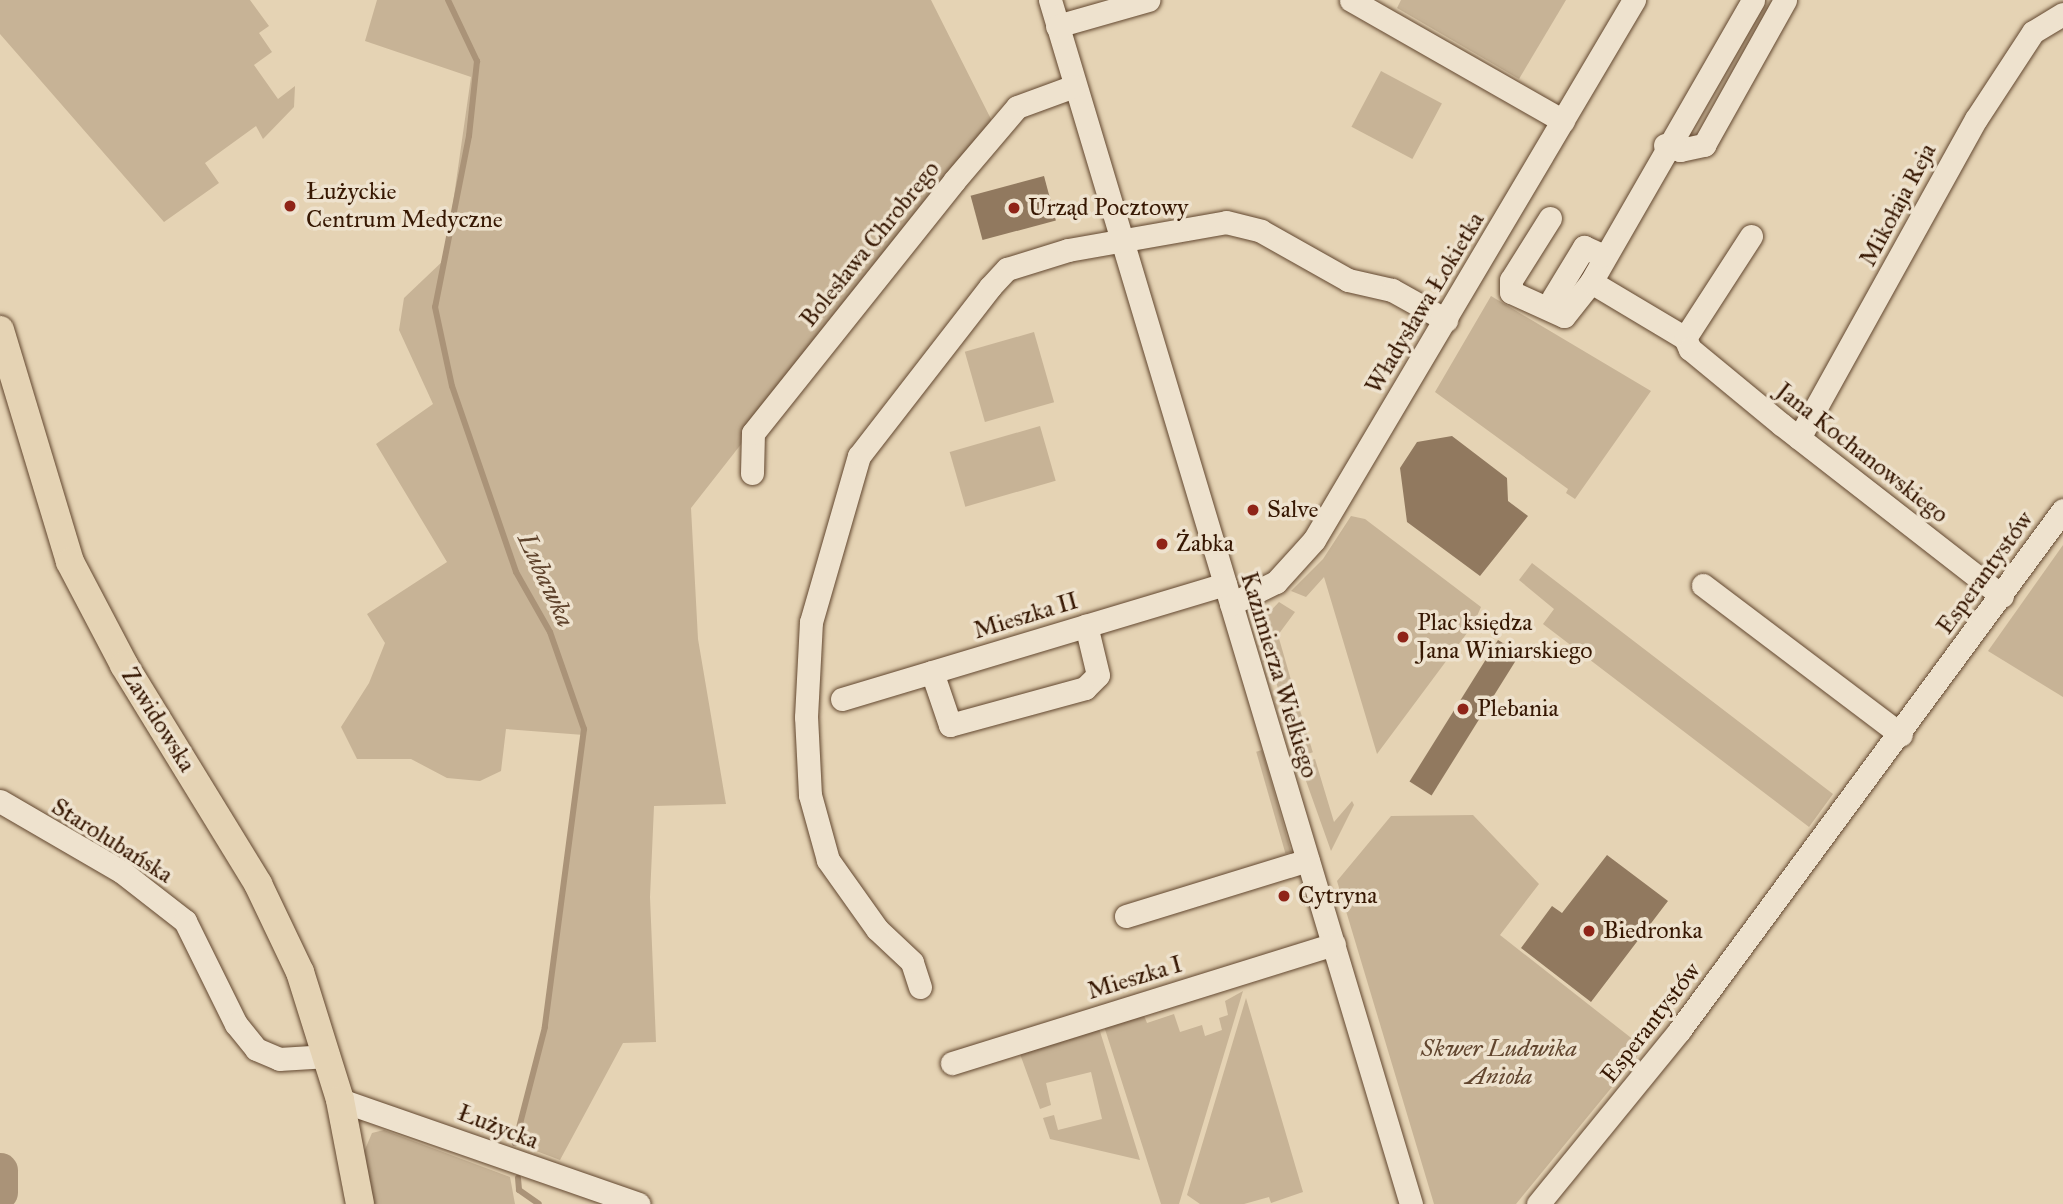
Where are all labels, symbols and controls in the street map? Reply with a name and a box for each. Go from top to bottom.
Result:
street label: Mikołaja Reja [1854,139,1942,271]
street label: Bolesława Chrobrego [794,155,946,333]
place label: Łużyckie Centrum Medyczne [306,178,503,234]
place label: Urząd Pocztowy [1028,194,1188,222]
marker: Łużyckie Centrum Medyczne [280,196,300,216]
marker: Urząd Pocztowy [1006,200,1022,216]
street label: Władysława Łokietka [1359,207,1491,399]
street label: Jana Kochanowskiego [1770,377,1954,529]
place label: Salve [1267,496,1318,524]
marker: Salve [1245,502,1261,518]
street label: Esperantystów [1931,506,2039,640]
water label: Lubawka [511,528,581,632]
place label: Żabka [1176,530,1234,558]
marker: Żabka [1154,536,1170,552]
street label: Kazimierza Wielkiego [1234,569,1324,781]
street label: Mieszka II [970,586,1082,646]
place label: Plac księdza Jana Winiarskiego [1417,609,1592,665]
marker: Plac księdza Jana Winiarskiego [1395,629,1411,645]
street label: Zawidowska [115,663,201,777]
place label: Plebania [1477,695,1559,723]
marker: Plebania [1455,701,1471,717]
street label: Starolubańska [46,792,178,890]
place label: Cytryna [1298,882,1377,910]
marker: Cytryna [1276,888,1292,904]
place label: Biedronka [1603,917,1703,945]
marker: Biedronka [1581,923,1597,939]
street label: Mieszka I [1084,950,1186,1006]
street label: Esperantystów [1595,957,1707,1089]
park label: Skwer Ludwika Anioła [1421,1035,1577,1091]
street label: Łużycka [454,1099,542,1155]

